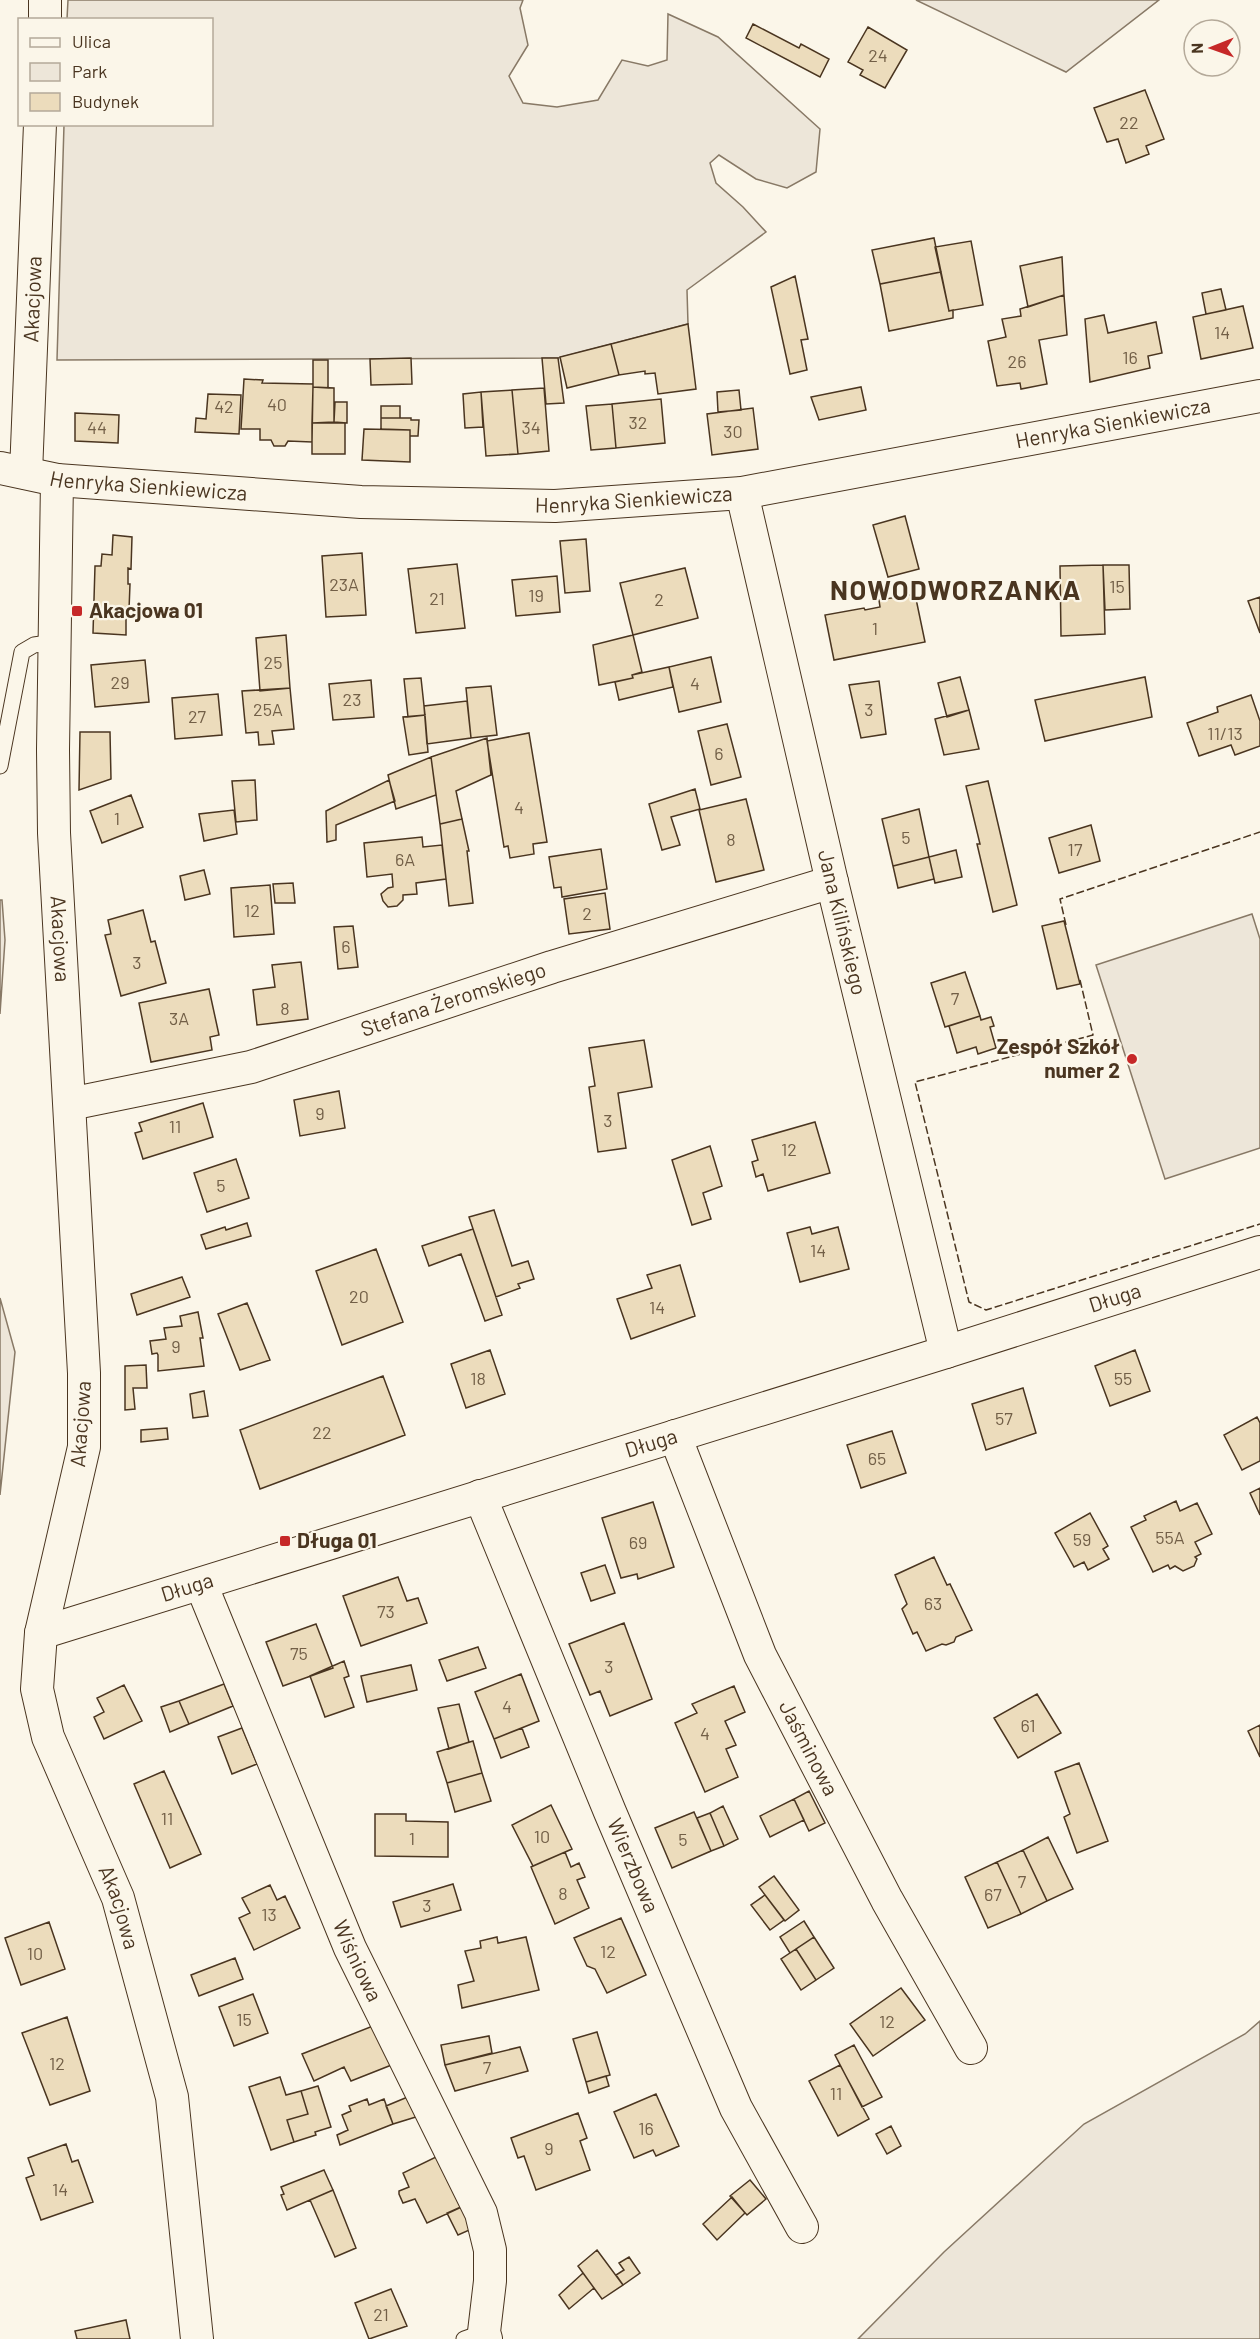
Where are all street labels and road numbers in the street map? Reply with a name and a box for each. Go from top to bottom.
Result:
street label: Akacjowa [17,255,46,343]
street label: Henryka Sienkiewicza [1013,392,1212,453]
street label: Henryka Sienkiewicza [48,465,248,505]
street label: Henryka Sienkiewicza [535,480,733,517]
street label: Jana Kilińskiego [814,847,873,997]
street label: Akacjowa [46,895,76,983]
street label: Stefana Żeromskiego [357,956,549,1041]
street label: Długa [1085,1277,1144,1317]
street label: Akacjowa [64,1380,95,1468]
street label: Długa [622,1422,680,1462]
street label: Długa [157,1566,216,1606]
street label: Jaśminowa [775,1696,845,1799]
street label: Wierzbowa [603,1814,665,1916]
street label: Akacjowa [94,1861,145,1952]
street label: Wiśniowa [329,1916,388,2005]

